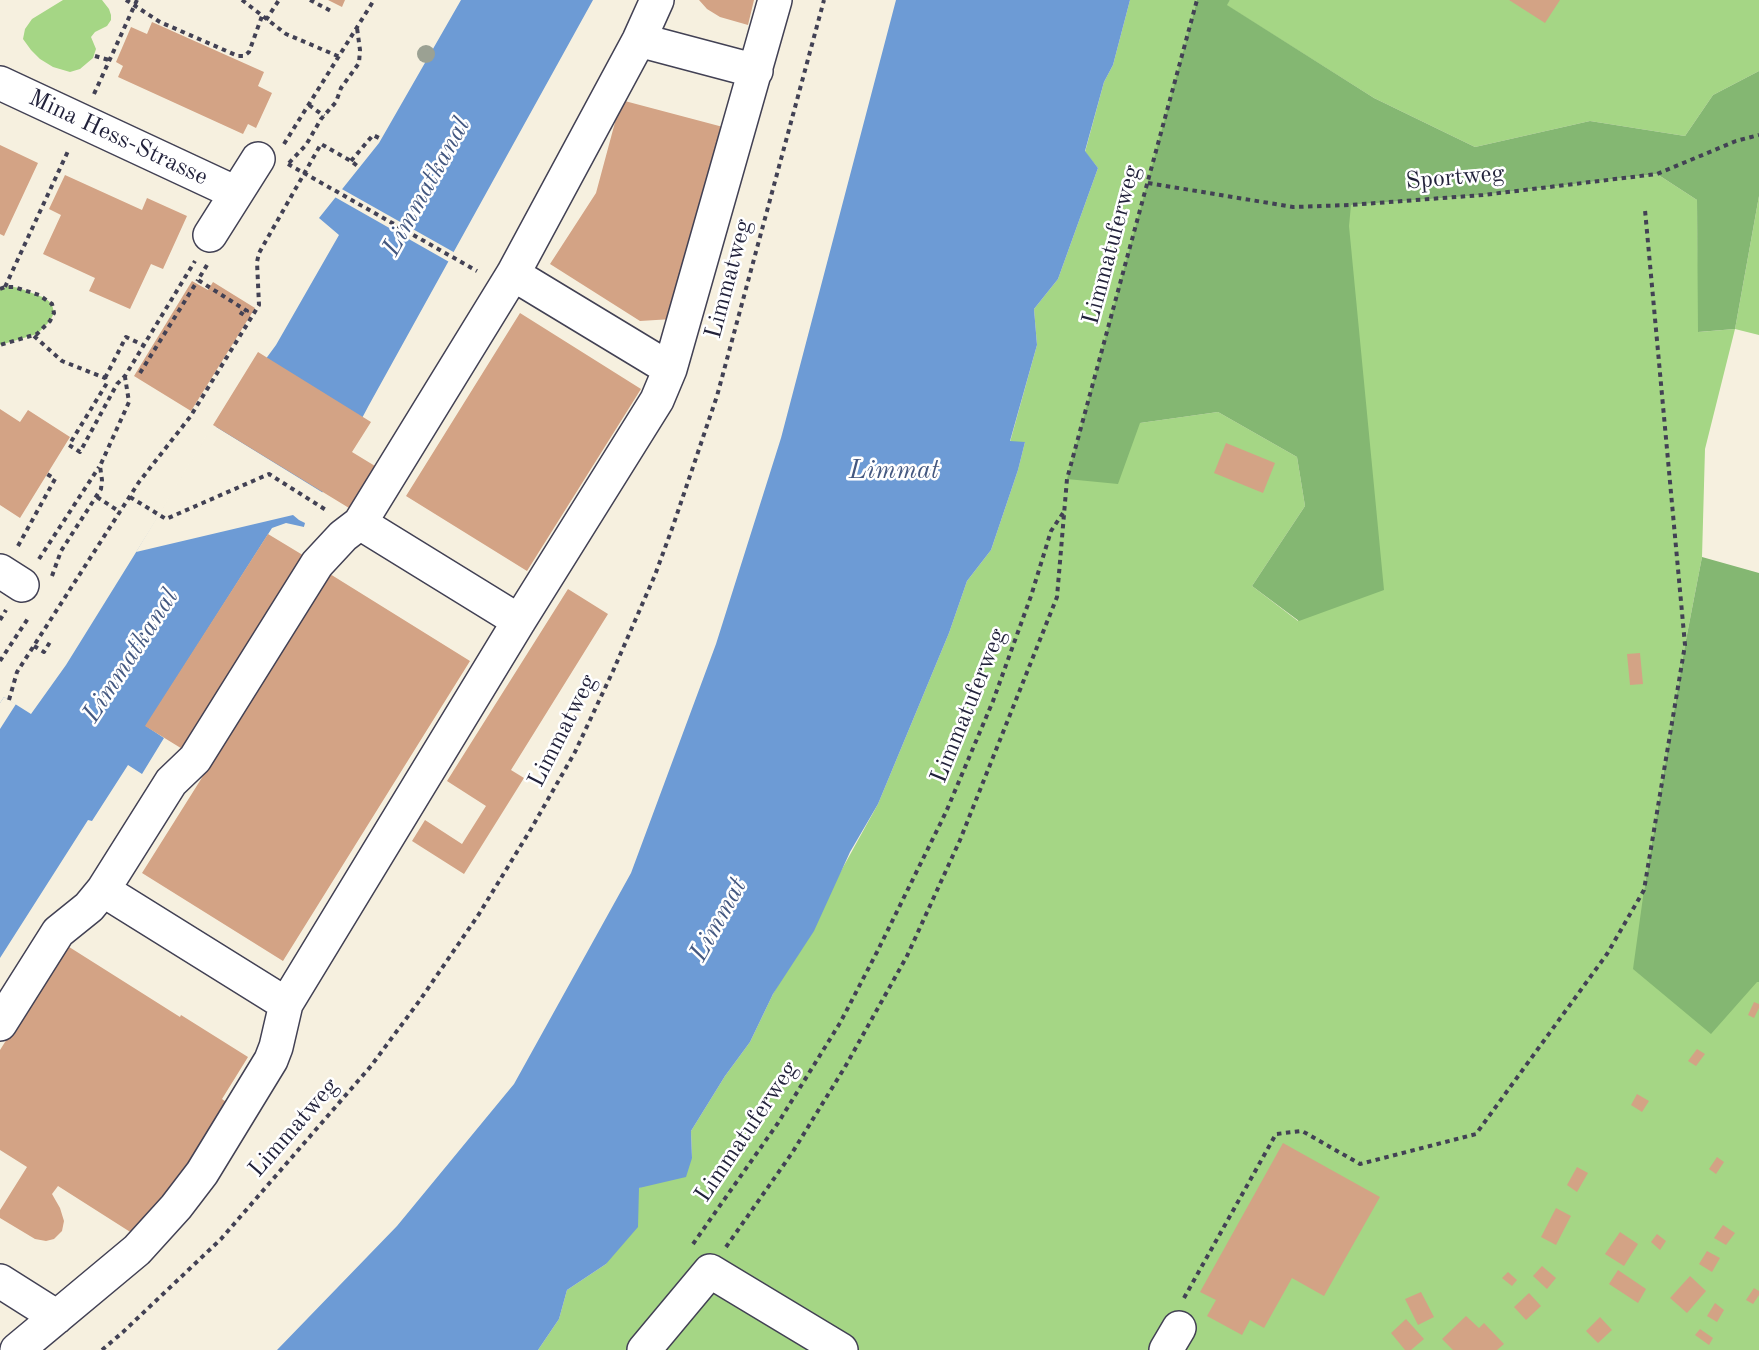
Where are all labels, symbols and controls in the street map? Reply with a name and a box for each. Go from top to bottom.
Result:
street label: Mina Hess-Strasse [24,84,212,192]
water label: Limmatkanal [376,112,478,262]
street label: Sportweg [1404,159,1506,197]
street label: Limmatuferweg [1077,162,1147,328]
street label: Limmatweg [699,216,759,342]
water label: Limmat [849,455,939,487]
water label: Limmatkanal [76,583,186,729]
street label: Limmatuferweg [925,625,1013,787]
street label: Limmatweg [522,670,604,792]
water label: Limmat [683,873,755,967]
street label: Limmatuferweg [689,1056,805,1208]
street label: Limmatweg [243,1072,345,1184]

